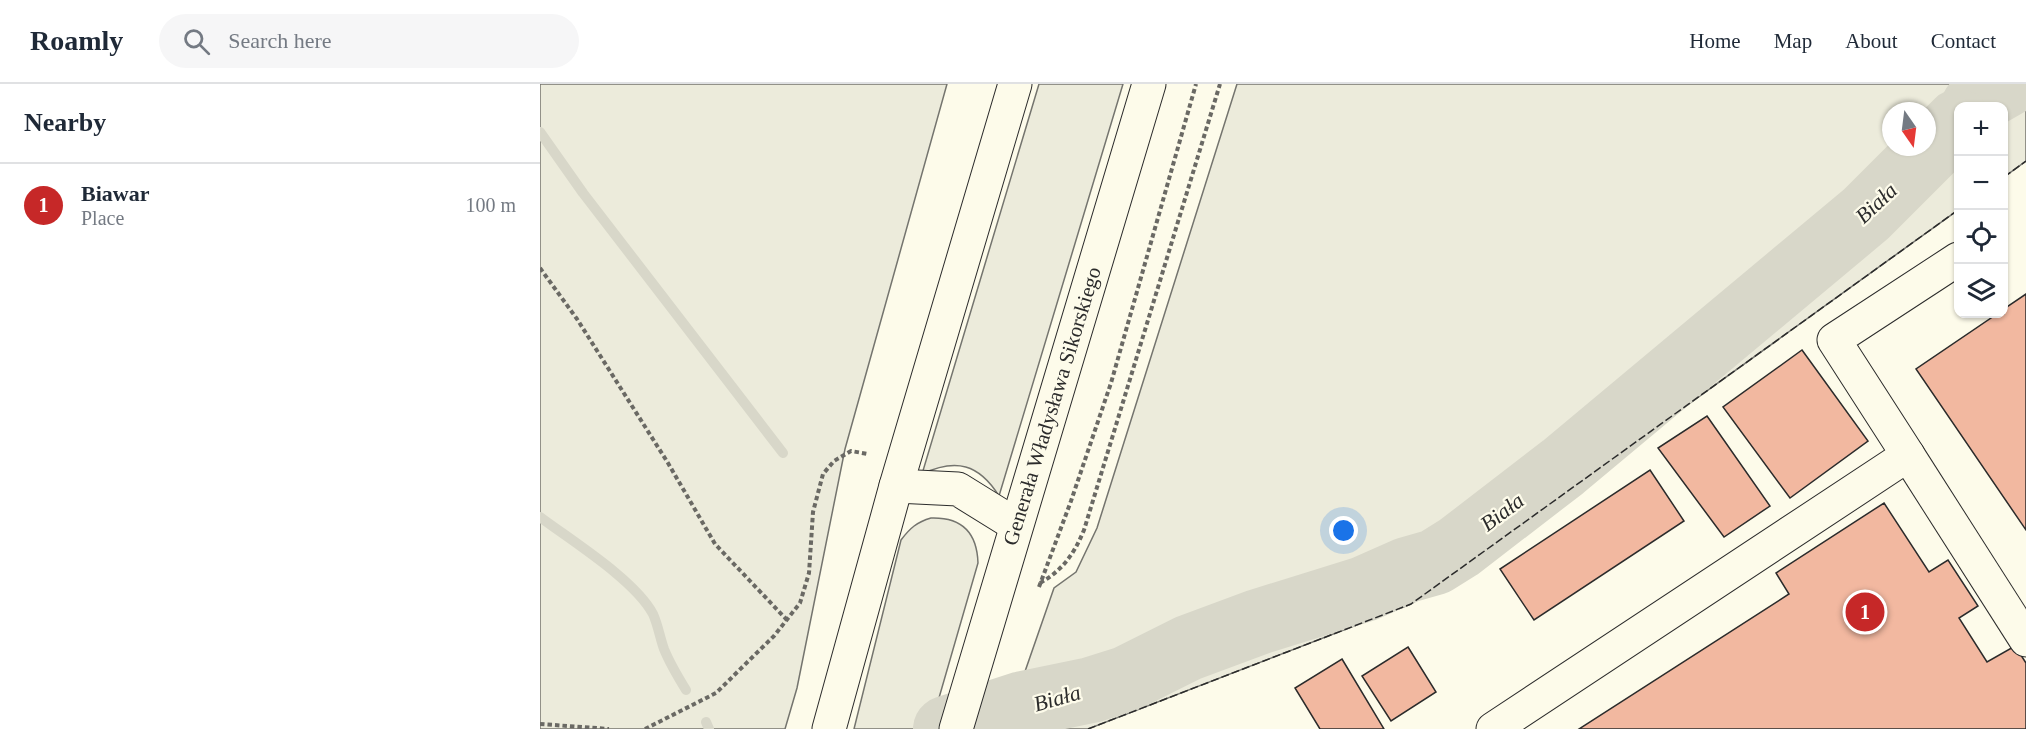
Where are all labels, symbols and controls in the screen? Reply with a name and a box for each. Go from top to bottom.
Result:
search box [159,14,579,68]
text: Roamly [30,25,123,56]
icon: search [180,25,213,58]
text: Search here [228,28,332,53]
text: Home [1689,29,1741,53]
text: Map [1774,29,1812,53]
text: About [1845,29,1898,53]
text: Contact [1931,29,1996,53]
north arrow [1882,102,1936,156]
map controls [1954,102,2008,318]
button: + [1954,102,2008,156]
text: Nearby [24,108,106,137]
button: − [1954,156,2008,210]
water label: Biała [1850,178,1902,228]
text: Biawar [81,181,149,206]
text: 1 [39,194,49,216]
text: 100 m [465,194,516,216]
text: Place [81,207,124,229]
button: locate [1954,210,2008,264]
street label: Generała Władysława Sikorskiego [998,264,1106,548]
button: layers [1954,264,2008,318]
water label: Biała [1475,488,1529,536]
your location [1329,516,1358,545]
pin: 1 [1846,590,1884,634]
water label: Biała [1031,679,1083,717]

